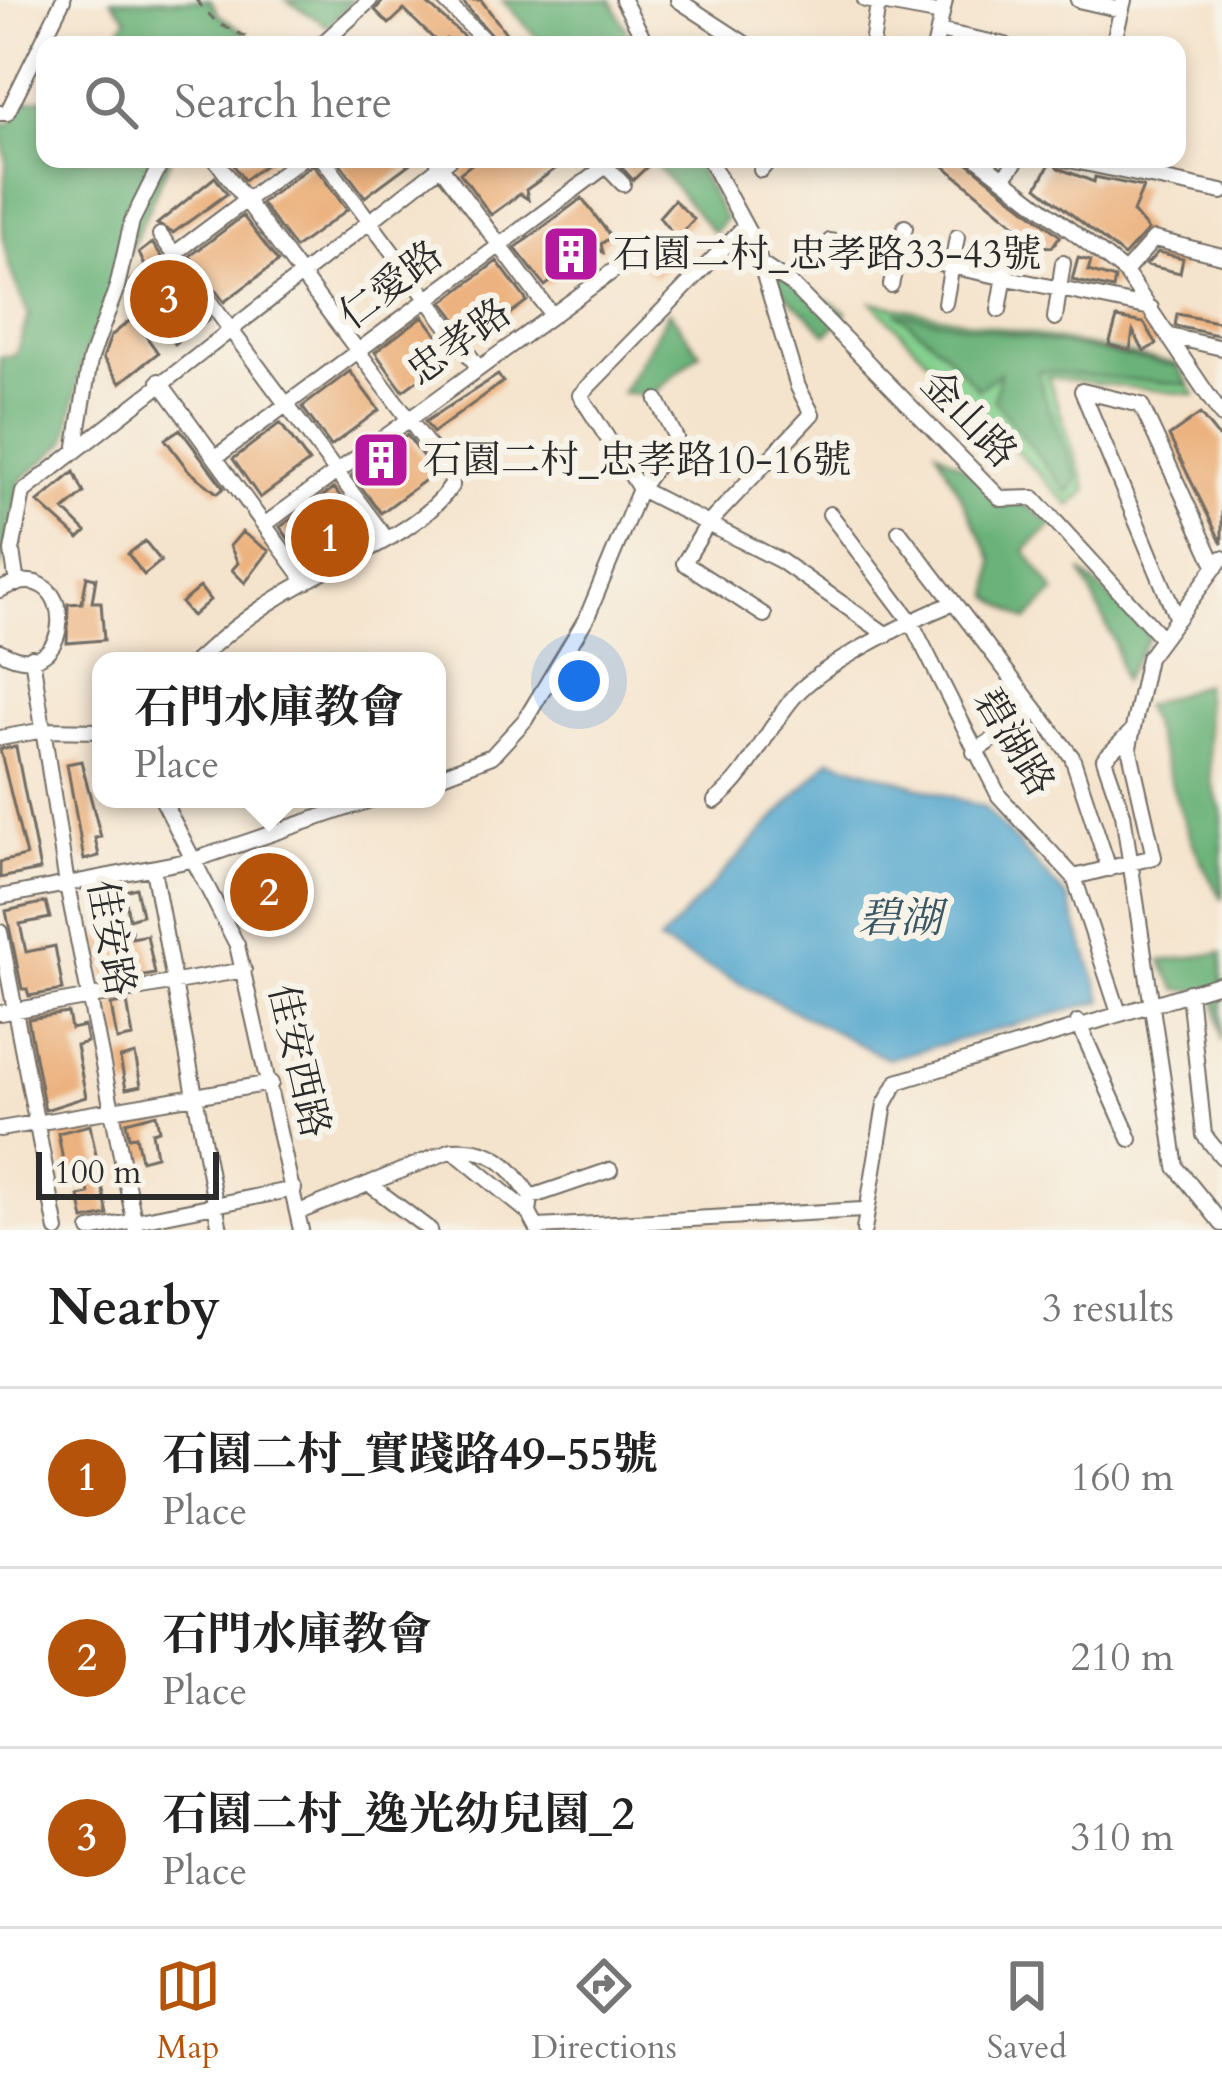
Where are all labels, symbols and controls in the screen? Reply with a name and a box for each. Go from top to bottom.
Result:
search box [36,36,1186,168]
icon: search [78,69,144,135]
text: Search here [174,72,392,133]
building icon: 石園二村_忠孝路33-43號 [540,223,602,285]
place label: 石園二村_忠孝路33-43號 [613,228,1042,281]
street label: 仁愛路 [328,229,454,341]
pin: 3 [130,254,208,344]
street label: 忠孝路 [396,286,522,398]
street label: 金山路 [909,359,1029,479]
building icon: 石園二村_忠孝路10-16號 [350,429,412,491]
place label: 石園二村_忠孝路10-16號 [423,434,852,487]
pin: 1 [291,493,369,583]
your location [549,651,609,711]
popup [92,652,446,808]
text: 石門水庫教會 [134,677,404,738]
street label: 碧湖路 [961,678,1067,806]
text: Place [134,738,219,791]
pin: 2 [230,847,308,937]
street label: 佳安路 [75,876,147,1000]
water label: 碧湖 [858,890,949,947]
street label: 佳安西路 [256,979,342,1143]
scale bar [36,1146,219,1199]
text: 100 m [54,1150,141,1195]
text: Nearby [48,1273,220,1343]
text: 3 results [1042,1282,1174,1335]
text: 石園二村_實踐路49-55號 [162,1424,658,1485]
text: 1 [77,1451,97,1504]
text: 160 m [1071,1451,1174,1504]
text: Place [162,1485,247,1538]
text: 石門水庫教會 [162,1604,432,1665]
text: 2 [77,1631,97,1684]
text: 210 m [1071,1631,1174,1684]
text: Place [162,1665,247,1718]
text: 石園二村_逸光幼兒園_2 [162,1784,635,1845]
text: 3 [77,1811,97,1864]
text: 310 m [1071,1811,1174,1864]
text: Place [162,1845,247,1898]
tab: Map [155,1953,221,2070]
tab: Directions [531,1953,677,2070]
tab: Saved [987,1953,1067,2070]

